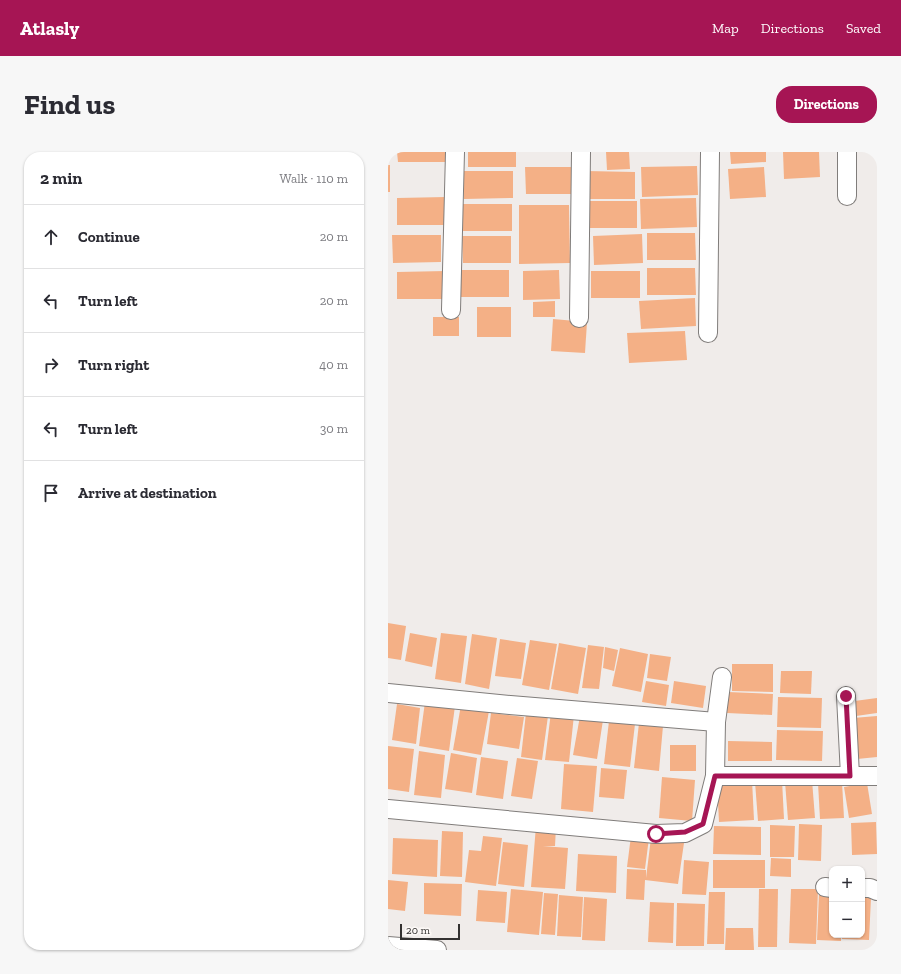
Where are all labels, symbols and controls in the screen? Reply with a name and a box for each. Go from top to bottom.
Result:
text: Atlasly [20,17,79,40]
text: Map [712,20,739,37]
text: Directions [761,20,824,37]
text: Saved [846,20,881,37]
button: Directions [776,86,877,123]
text: Find us [24,88,115,121]
text: 2 min [40,168,82,188]
text: Walk · 110 m [280,171,348,186]
icon: ahead [40,226,62,248]
text: Continue [78,228,140,246]
text: 20 m [320,229,348,244]
icon: left [40,290,62,312]
text: Turn left [78,292,138,310]
text: 20 m [320,293,348,308]
icon: right [40,354,62,376]
text: Turn right [78,356,149,374]
text: 40 m [319,357,348,372]
icon: left [40,418,62,440]
text: Turn left [78,420,138,438]
text: 30 m [320,421,348,436]
icon: arrive [40,482,62,504]
text: Arrive at destination [78,484,217,502]
route end [837,687,855,705]
route start [647,825,665,843]
map controls [829,866,865,938]
button: + [829,866,865,902]
button: − [829,902,865,938]
scale bar [400,922,460,941]
text: 20 m [406,924,430,937]

